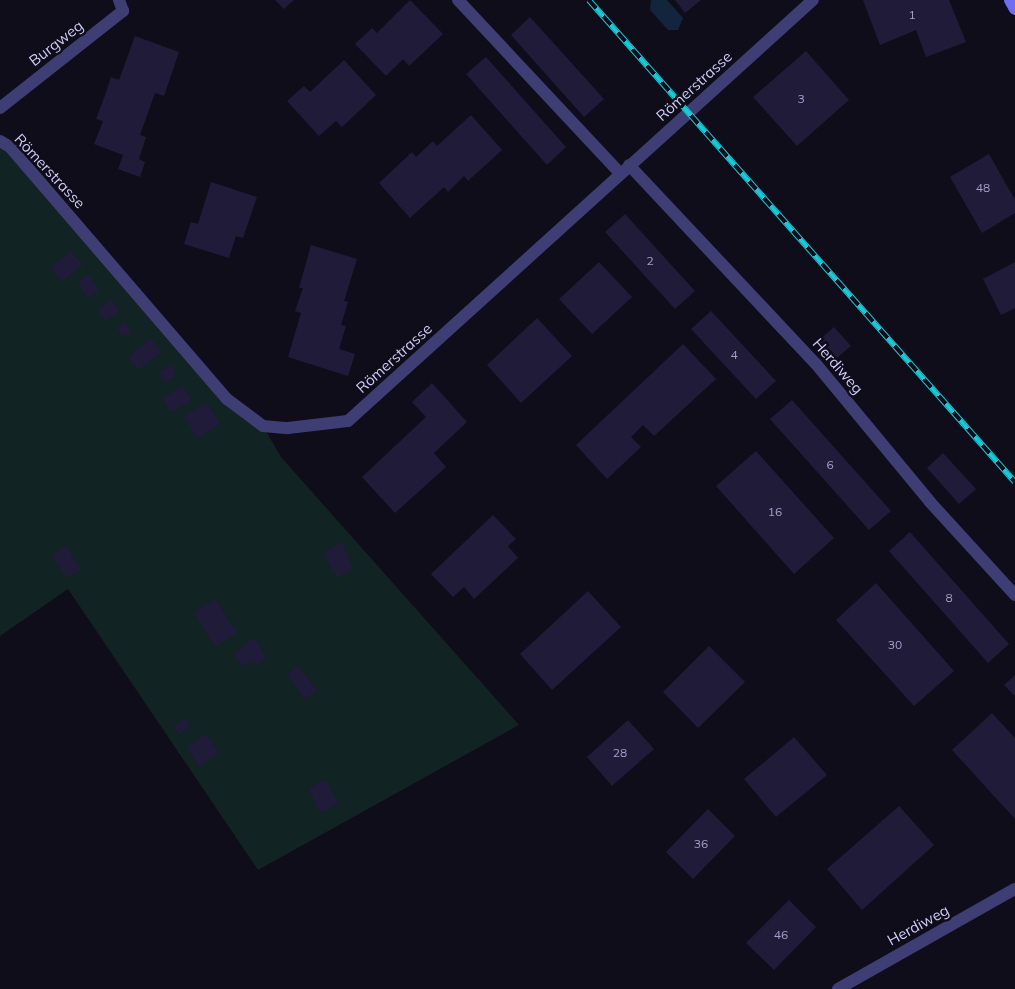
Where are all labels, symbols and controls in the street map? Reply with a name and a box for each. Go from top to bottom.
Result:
house number: 1 [908,8,916,22]
street label: Burgweg [25,16,87,70]
street label: Römerstrasse [652,47,736,125]
house number: 3 [797,92,805,106]
street label: Römerstrasse [11,130,89,212]
house number: 48 [976,181,990,195]
house number: 2 [646,254,654,268]
street label: Römerstrasse [352,319,436,397]
street label: Herdiweg [809,335,867,397]
house number: 4 [730,348,738,362]
house number: 6 [826,458,834,472]
house number: 16 [768,505,782,519]
house number: 8 [945,591,953,605]
house number: 30 [888,638,902,652]
house number: 28 [613,746,627,760]
house number: 36 [694,837,708,851]
street label: Herdiweg [884,901,952,949]
house number: 46 [774,928,788,942]

